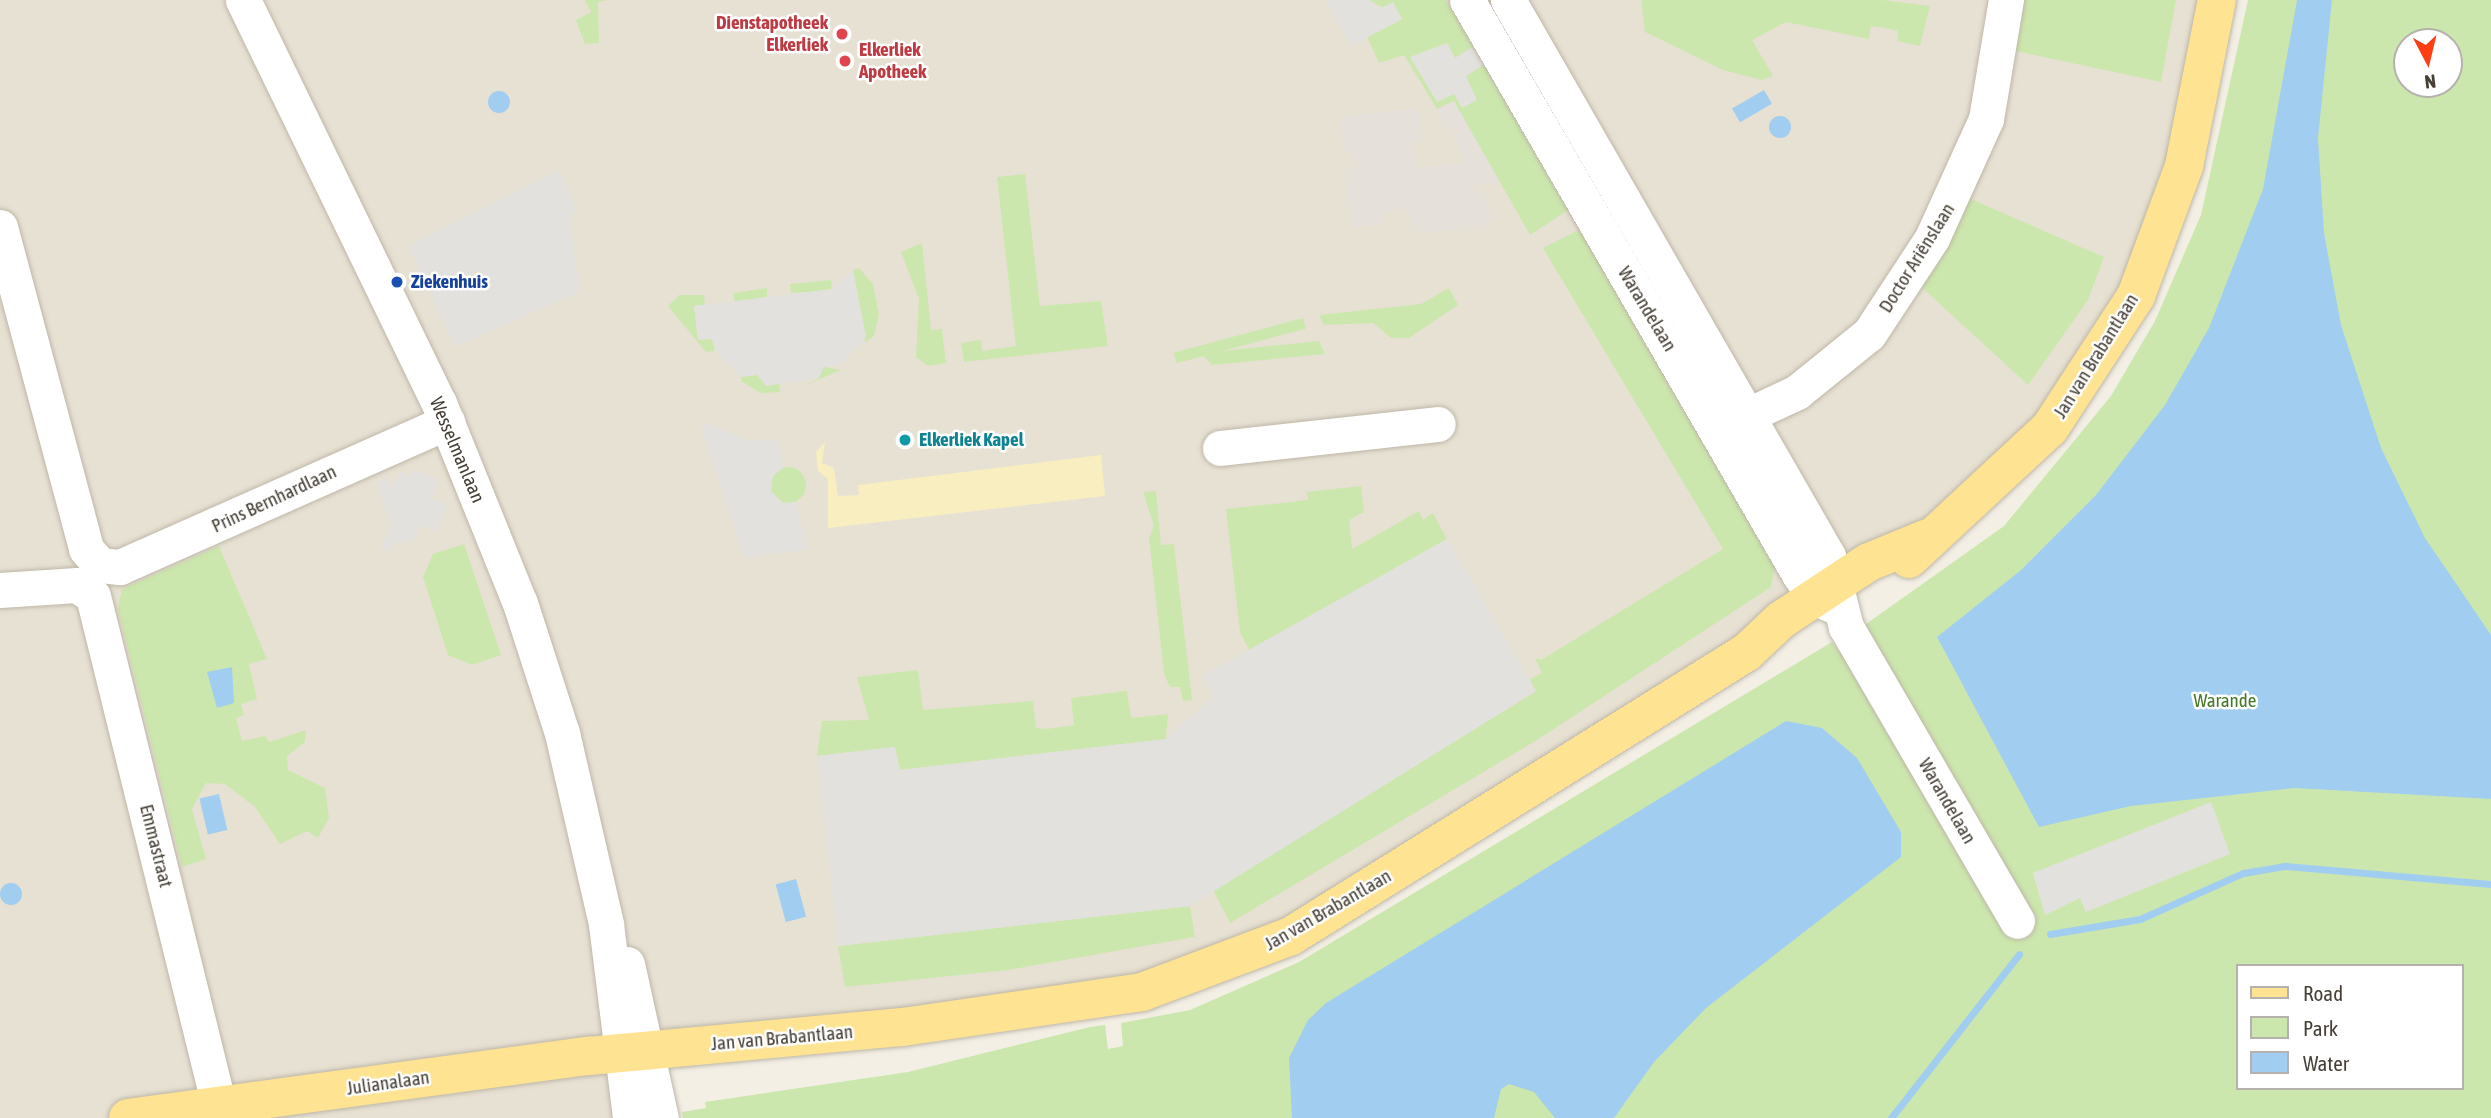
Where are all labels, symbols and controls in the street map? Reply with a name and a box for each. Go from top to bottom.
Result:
place label: Dienstapotheek Elkerliek [716,12,828,56]
marker: Dienstapotheek Elkerliek [834,26,850,42]
north arrow [2393,28,2463,98]
place label: Elkerliek Apotheek [859,39,926,83]
marker: Elkerliek Apotheek [837,53,853,69]
text: N [2423,70,2437,93]
street label: Doctor Ariënslaan [1874,199,1960,317]
street label: Warandelaan [1613,262,1681,356]
place label: Ziekenhuis [411,271,488,293]
marker: Ziekenhuis [389,274,405,290]
street label: Jan van Brabantlaan [2049,290,2143,422]
street label: Wesselmanlaan [425,394,489,506]
place label: Elkerliek Kapel [919,429,1024,451]
marker: Elkerliek Kapel [897,432,913,448]
street label: Prins Bernhardlaan [208,460,340,538]
park label: Warande [2194,690,2256,712]
street label: Warandelaan [1913,754,1981,848]
street label: Emmastraat [135,802,177,890]
street label: Jan van Brabantlaan [1261,864,1395,956]
legend [2236,964,2463,1090]
text: Road [2303,981,2343,1005]
text: Park [2303,1016,2338,1040]
street label: Jan van Brabantlaan [710,1020,854,1056]
text: Water [2303,1051,2349,1075]
street label: Julianalaan [345,1066,431,1100]

